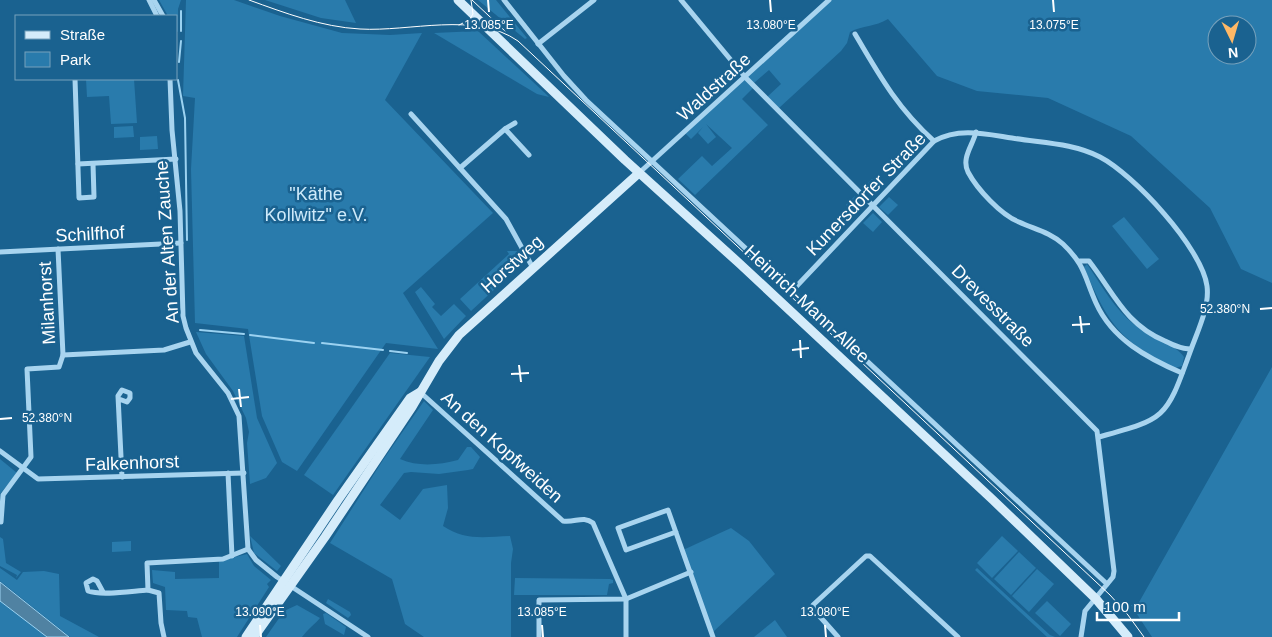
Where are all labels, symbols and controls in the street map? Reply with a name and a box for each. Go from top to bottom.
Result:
legend [15,15,178,80]
north arrow [1207,15,1257,65]
text: 13.085°E [464,18,514,32]
text: 13.080°E [746,18,796,32]
text: 13.075°E [1029,18,1079,32]
text: Straße [60,26,105,43]
text: N [1227,45,1239,61]
street label: Waldstraße [673,49,755,125]
text: Park [60,51,91,68]
street label: Kunersdorfer Straße [802,128,930,260]
street label: An der Alten Zauche [151,160,183,324]
park label: "Käthe Kollwitz" e.V. [265,184,367,225]
street label: Schilfhof [55,222,126,246]
street label: Horstweg [477,231,547,297]
street label: Heinrich-Mann-Allee [741,241,873,367]
street label: Milanhorst [35,261,59,345]
street label: Drevesstraße [948,261,1038,351]
text: 52.380°N [1200,302,1250,316]
street label: An den Kopfweiden [437,387,567,507]
text: 52.380°N [22,411,72,425]
street label: Falkenhorst [85,451,179,475]
scale bar [1097,590,1180,622]
text: 100 m [1104,598,1146,615]
text: 13.090°E [235,605,285,619]
text: 13.085°E [517,605,567,619]
text: 13.080°E [800,605,850,619]

